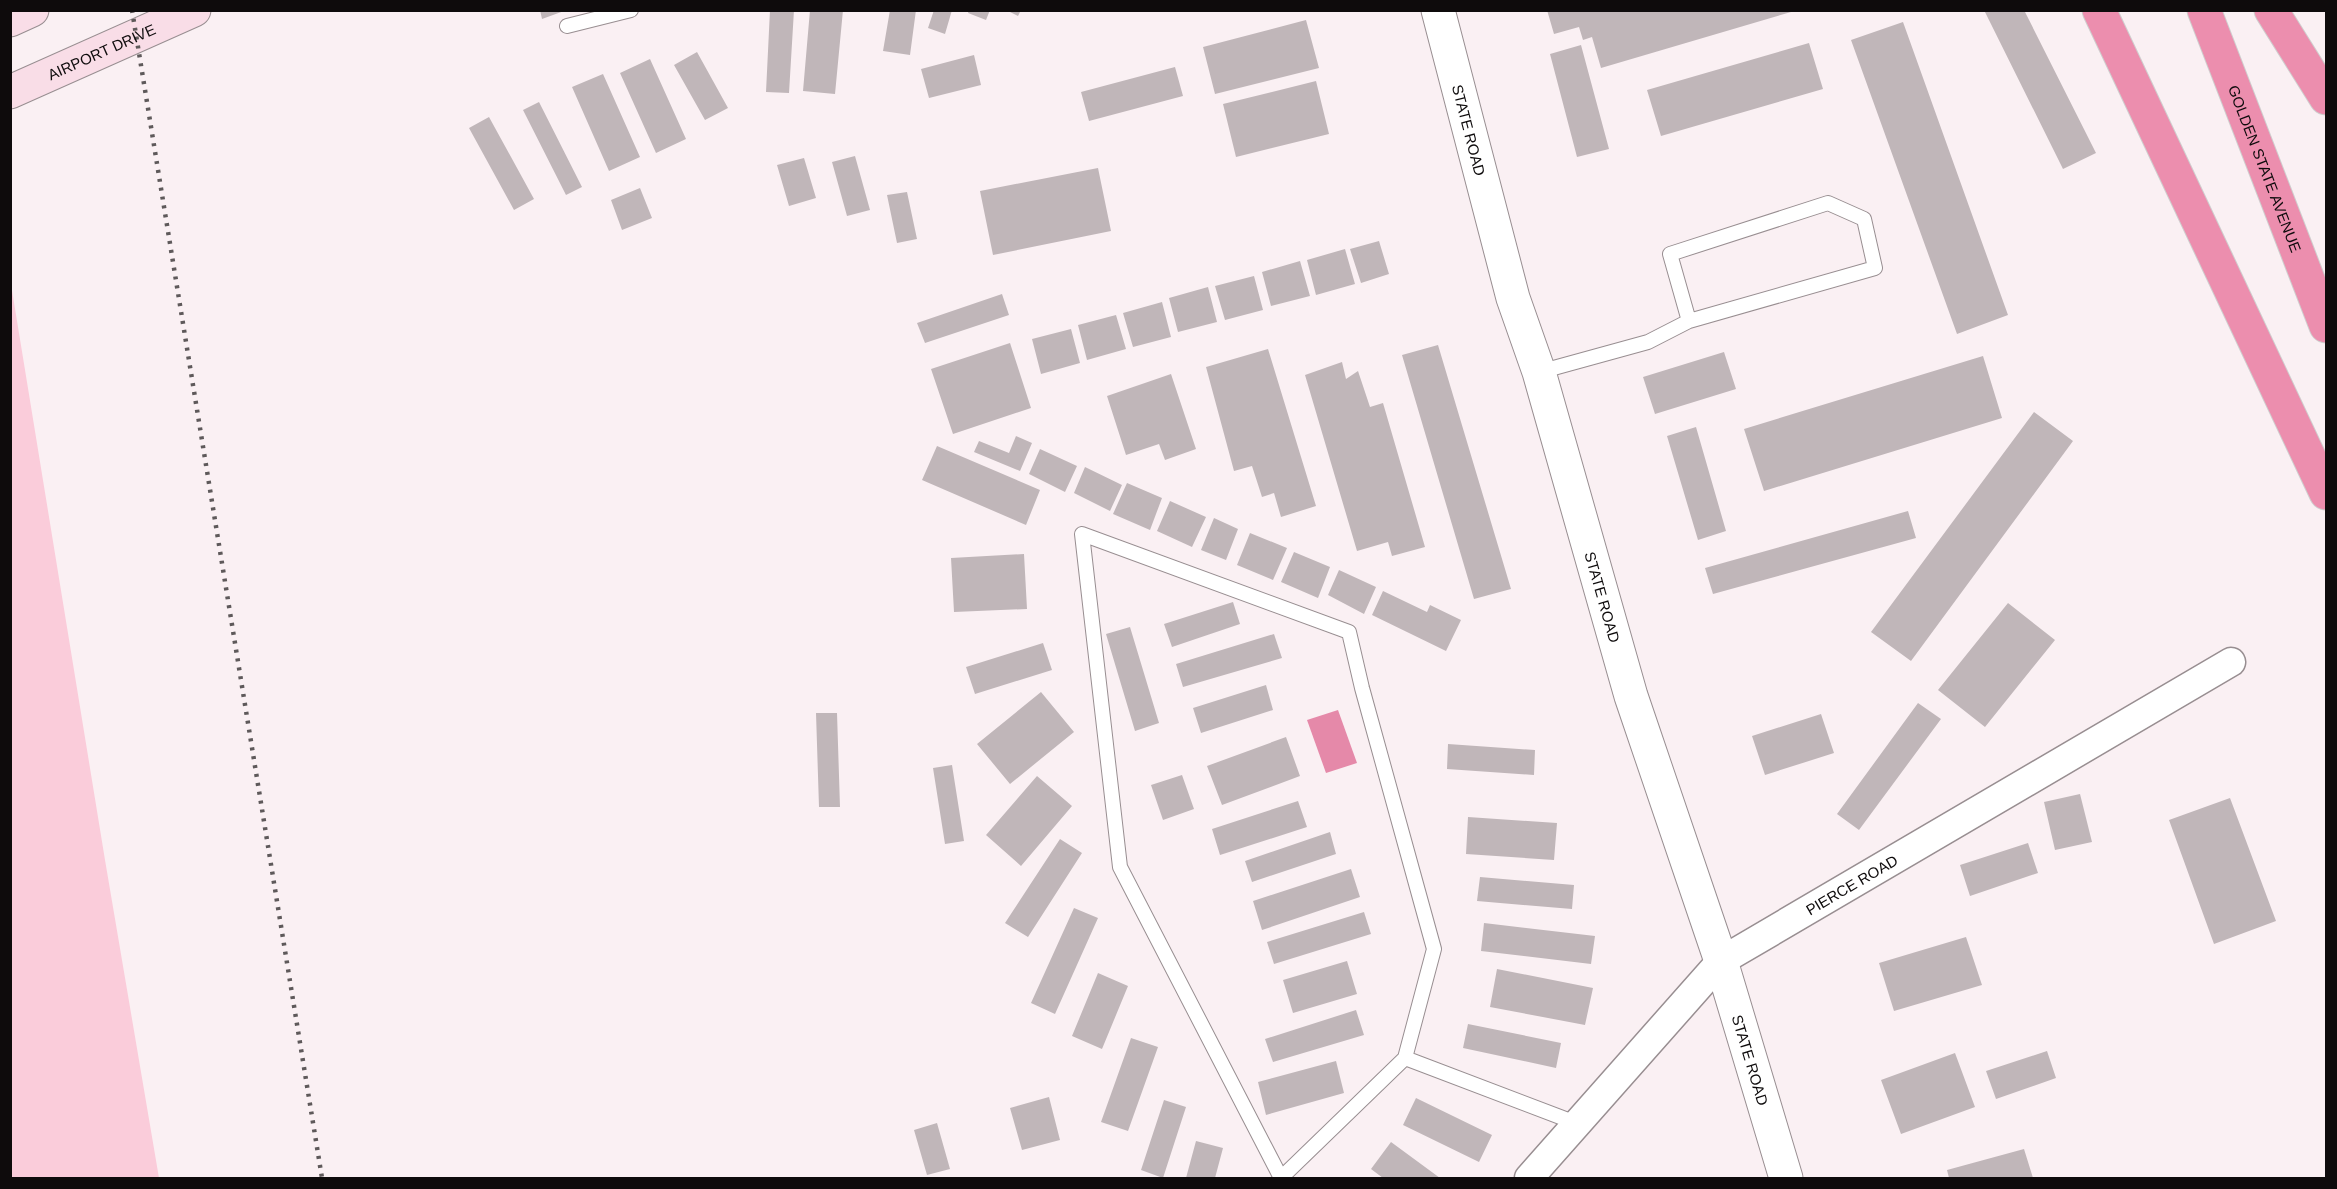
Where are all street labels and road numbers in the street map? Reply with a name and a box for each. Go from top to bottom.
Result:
street label: AIRPORT DRIVE [45,20,158,83]
street label: STATE ROAD [1449,83,1489,178]
street label: GOLDEN STATE AVENUE [2225,83,2305,255]
street label: STATE ROAD [1582,550,1624,645]
street label: PIERCE ROAD [1803,851,1901,918]
street label: STATE ROAD [1729,1013,1772,1107]

